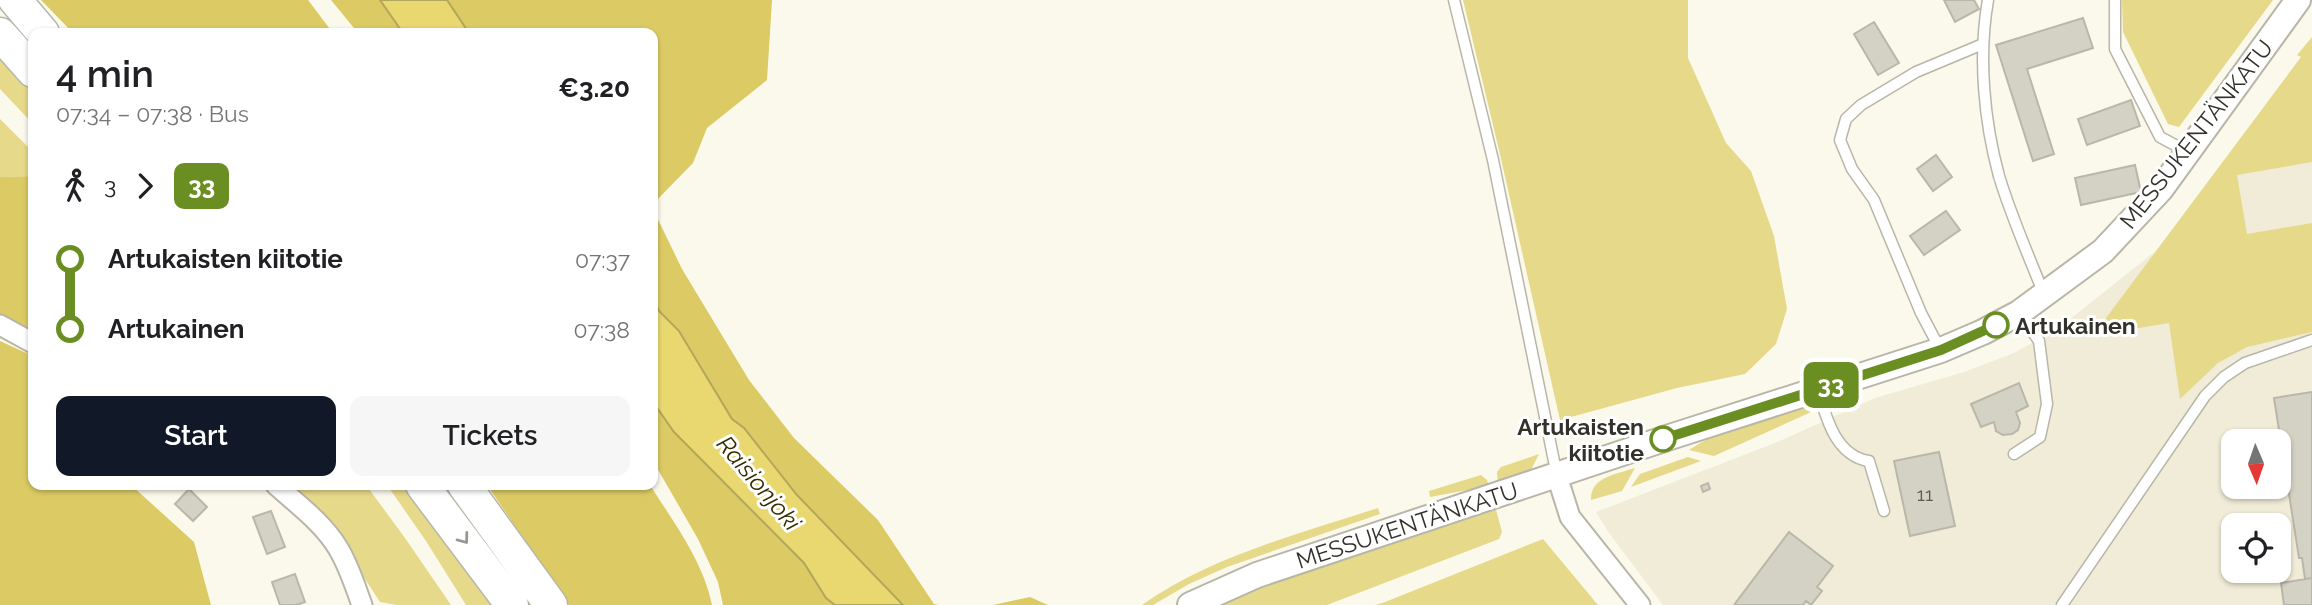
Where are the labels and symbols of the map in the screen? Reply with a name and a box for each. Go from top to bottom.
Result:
street label: MESSUKENTÄNKATU [2114,34,2278,234]
marker: Artukainen [1983,312,2009,338]
place label: Artukainen [2015,312,2136,339]
line badge: 33 [1800,362,1862,408]
place label: Artukaisten kiitotie [1517,413,1644,466]
marker: Artukaisten kiitotie [1650,426,1676,452]
north arrow [2221,429,2291,499]
water label: Raisionjoki [711,430,808,537]
street label: MESSUKENTÄNKATU [1293,476,1521,574]
house number: 11 [1917,483,1933,505]
one-way arrow [456,531,469,543]

